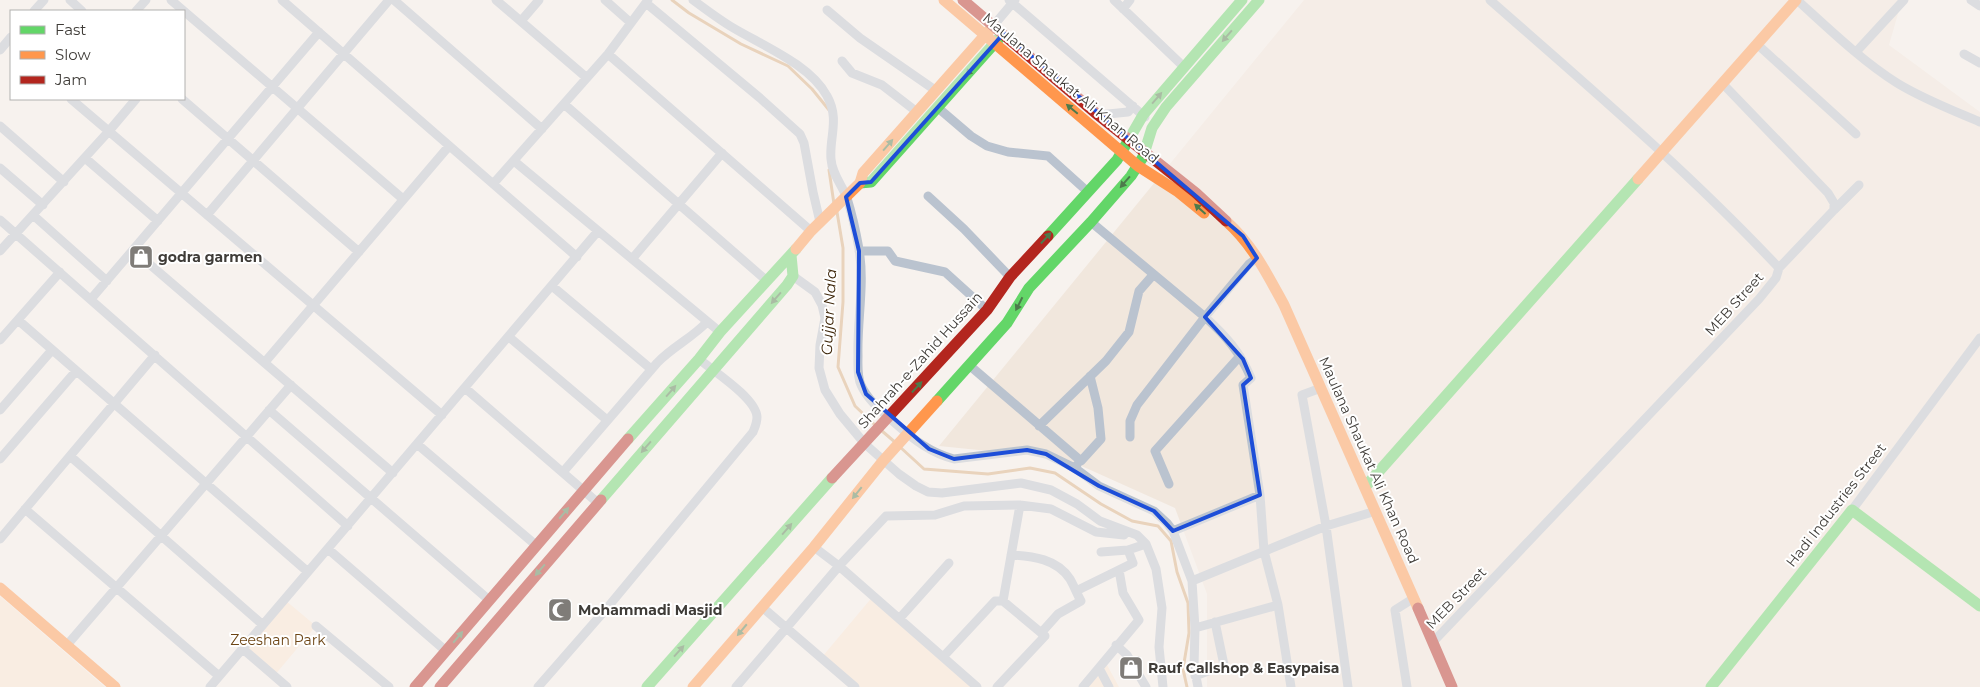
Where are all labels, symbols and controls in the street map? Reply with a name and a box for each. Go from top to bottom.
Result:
street label: Maulana Shaukat Ali Khan Road [979,9,1163,167]
legend [10,10,185,100]
text: Fast [55,20,86,39]
one-way arrow [1221,30,1232,43]
text: Slow [55,45,91,64]
one-way arrow [965,63,977,75]
text: Jam [54,70,87,89]
one-way arrow [1151,93,1163,105]
one-way arrow [1066,103,1078,115]
one-way arrow [882,139,894,151]
one-way arrow [1120,176,1131,189]
one-way arrow [1194,203,1206,215]
one-way arrow [1040,232,1052,244]
shop icon: godra garmen [128,244,154,270]
place label: godra garmen [158,248,262,266]
water label: Gujjar Nala [817,268,840,356]
street label: MEB Street [1701,268,1767,339]
street label: Shahrah-e-Zahid Hussain [854,288,986,432]
one-way arrow [770,291,782,303]
one-way arrow [1015,297,1023,312]
street label: Maulana Shaukat Ali Khan Road [1315,354,1423,566]
one-way arrow [911,381,923,393]
one-way arrow [665,384,676,397]
street label: Hadi Industries Street [1782,439,1890,571]
one-way arrow [641,440,652,453]
one-way arrow [852,486,863,499]
one-way arrow [558,507,569,520]
one-way arrow [782,523,793,536]
street label: MEB Street [1422,563,1490,633]
one-way arrow [535,564,546,577]
mosque icon: Mohammadi Masjid [547,597,573,623]
place label: Mohammadi Masjid [578,601,722,619]
one-way arrow [736,624,747,637]
park label: Zeeshan Park [230,631,326,649]
one-way arrow [453,631,464,644]
one-way arrow [673,645,685,657]
shop icon: Rauf Callshop & Easypaisa [1118,655,1144,681]
place label: Rauf Callshop & Easypaisa [1148,659,1339,677]

